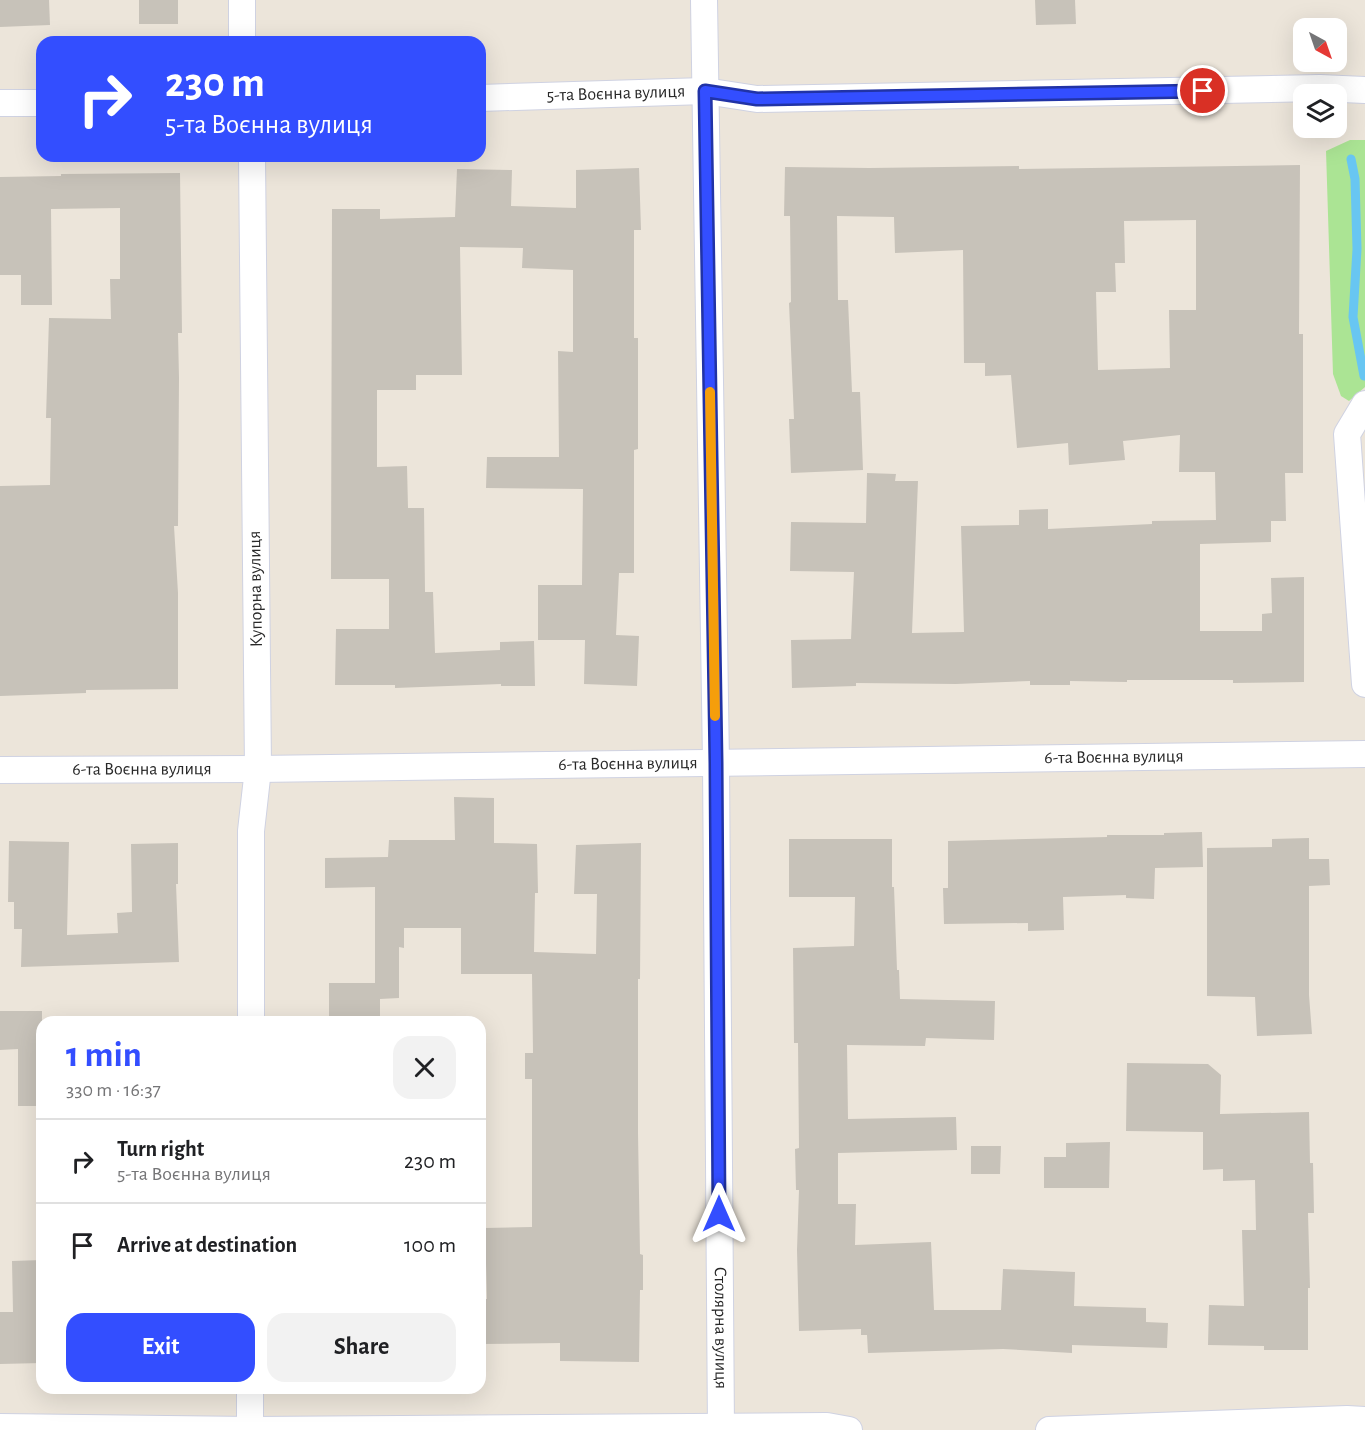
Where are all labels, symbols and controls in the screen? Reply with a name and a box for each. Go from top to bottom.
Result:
north arrow [1293,18,1347,72]
map controls [1293,18,1347,138]
icon: right [66,60,144,138]
text: 230 m [165,62,265,104]
pin [1177,65,1228,116]
icon: arrive [1186,74,1219,107]
street label: 5-та Воєнна вулиця [546,83,686,105]
button: layers [1293,84,1347,138]
text: 5-та Воєнна вулиця [165,111,373,138]
street label: Купорна вулиця [246,530,266,648]
street label: 6-та Воєнна вулиця [1044,747,1184,767]
street label: 6-та Воєнна вулиця [558,754,698,774]
street label: 6-та Воєнна вулиця [72,760,212,779]
button: close [393,1036,456,1099]
text: 1 min [66,1037,142,1073]
text: 330 m · 16:37 [66,1080,161,1100]
text: Turn right [117,1138,204,1160]
icon: right [66,1145,99,1178]
text: 230 m [404,1150,456,1172]
text: 5-та Воєнна вулиця [117,1164,271,1184]
position arrow [687,1182,751,1246]
icon: arrive [66,1229,99,1262]
text: Arrive at destination [117,1234,297,1256]
text: 100 m [404,1234,456,1256]
street label: Столярна вулиця [711,1267,730,1389]
button: Exit [66,1313,255,1382]
button: Share [267,1313,456,1382]

